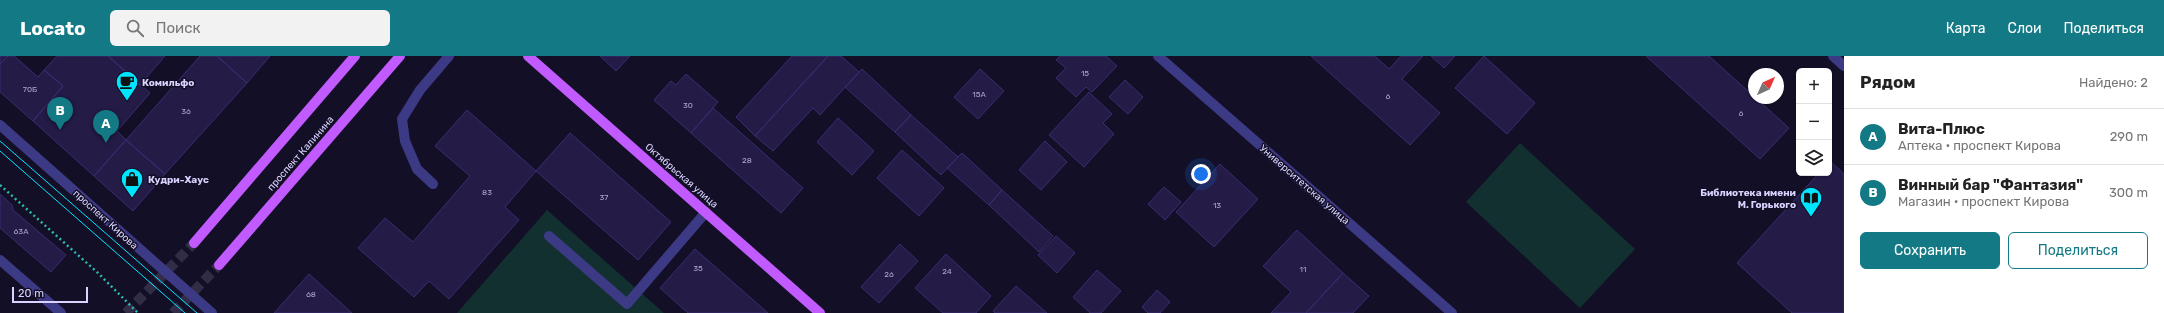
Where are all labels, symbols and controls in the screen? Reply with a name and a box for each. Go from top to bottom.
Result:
search box [110,10,390,46]
text: Locato [20,17,86,40]
icon: search [124,17,146,39]
text: Поиск [156,19,200,37]
text: Карта [1946,20,1986,37]
text: Слои [2008,20,2042,37]
text: Поделиться [2064,20,2144,37]
north arrow [1748,68,1784,104]
map controls [1796,68,1832,176]
button: + [1796,68,1832,104]
cafe icon: Комильфо [114,69,140,102]
house number: 15 [1081,69,1089,78]
text: Рядом [1860,72,1916,92]
text: Найдено: 2 [2079,75,2148,90]
place label: Комильфо [142,77,194,89]
house number: 70Б [23,85,37,94]
house number: 15А [972,90,986,99]
house number: 6 [1386,92,1391,101]
pin: B [47,97,73,130]
house number: 30 [683,101,693,110]
button: − [1796,104,1832,140]
house number: 36 [181,107,191,116]
house number: 6 [1739,109,1744,118]
pin: A [93,110,119,143]
street label: проспект Калинина [265,114,337,194]
text: Вита-Плюс [1898,120,1985,138]
text: A [1868,129,1878,144]
text: 290 m [2110,129,2148,144]
text: Аптека · проспект Кирова [1898,138,2061,153]
button: layers [1796,140,1832,176]
street label: Октябрьская улица [642,141,720,211]
street label: Университетская улица [1257,142,1352,227]
house number: 28 [742,156,752,165]
your location [1191,164,1211,184]
shop icon: Кудри-Хаус [119,166,145,199]
place label: Кудри-Хаус [148,174,209,186]
text: Винный бар "Фантазия" [1898,176,2083,194]
library icon: Библиотека имени М. Горького [1798,185,1824,218]
text: B [1868,185,1878,200]
text: 300 m [2109,185,2148,200]
place label: Библиотека имени М. Горького [1700,187,1796,211]
street label: проспект Кирова [71,188,140,252]
house number: 83 [482,188,492,197]
house number: 37 [600,193,608,202]
text: Магазин · проспект Кирова [1898,194,2069,209]
house number: 13 [1213,201,1221,210]
house number: 63А [14,227,29,236]
button: Сохранить [1860,232,2000,269]
button: Поделиться [2008,232,2148,269]
house number: 35 [693,264,703,273]
house number: 11 [1300,265,1306,274]
house number: 24 [942,267,952,276]
house number: 26 [884,270,894,279]
scale bar [12,285,88,304]
text: 20 m [18,287,44,300]
house number: 68 [306,290,316,299]

